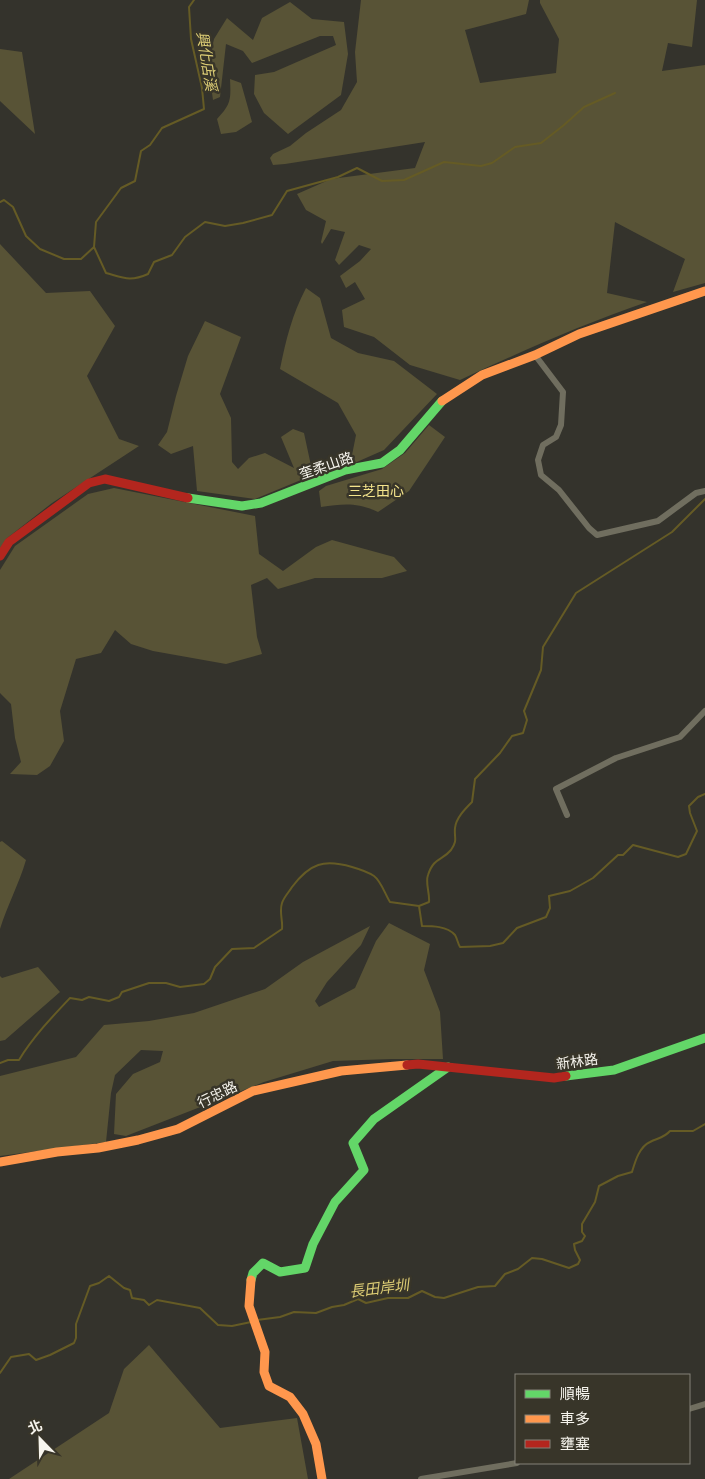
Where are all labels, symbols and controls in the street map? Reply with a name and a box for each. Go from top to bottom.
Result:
water label: 興化店溪 [192,30,222,94]
street label: 奎柔山路 [296,447,356,483]
park label: 三芝田心 [348,481,404,500]
street label: 新林路 [555,1049,599,1073]
street label: 行忠路 [194,1076,240,1112]
water label: 長田岸圳 [348,1274,412,1302]
legend [515,1374,690,1464]
text: 順暢 [560,1383,590,1404]
text: 車多 [560,1408,590,1429]
north arrow [15,1414,65,1464]
text: 北 [25,1415,45,1438]
text: 壅塞 [560,1433,590,1454]

